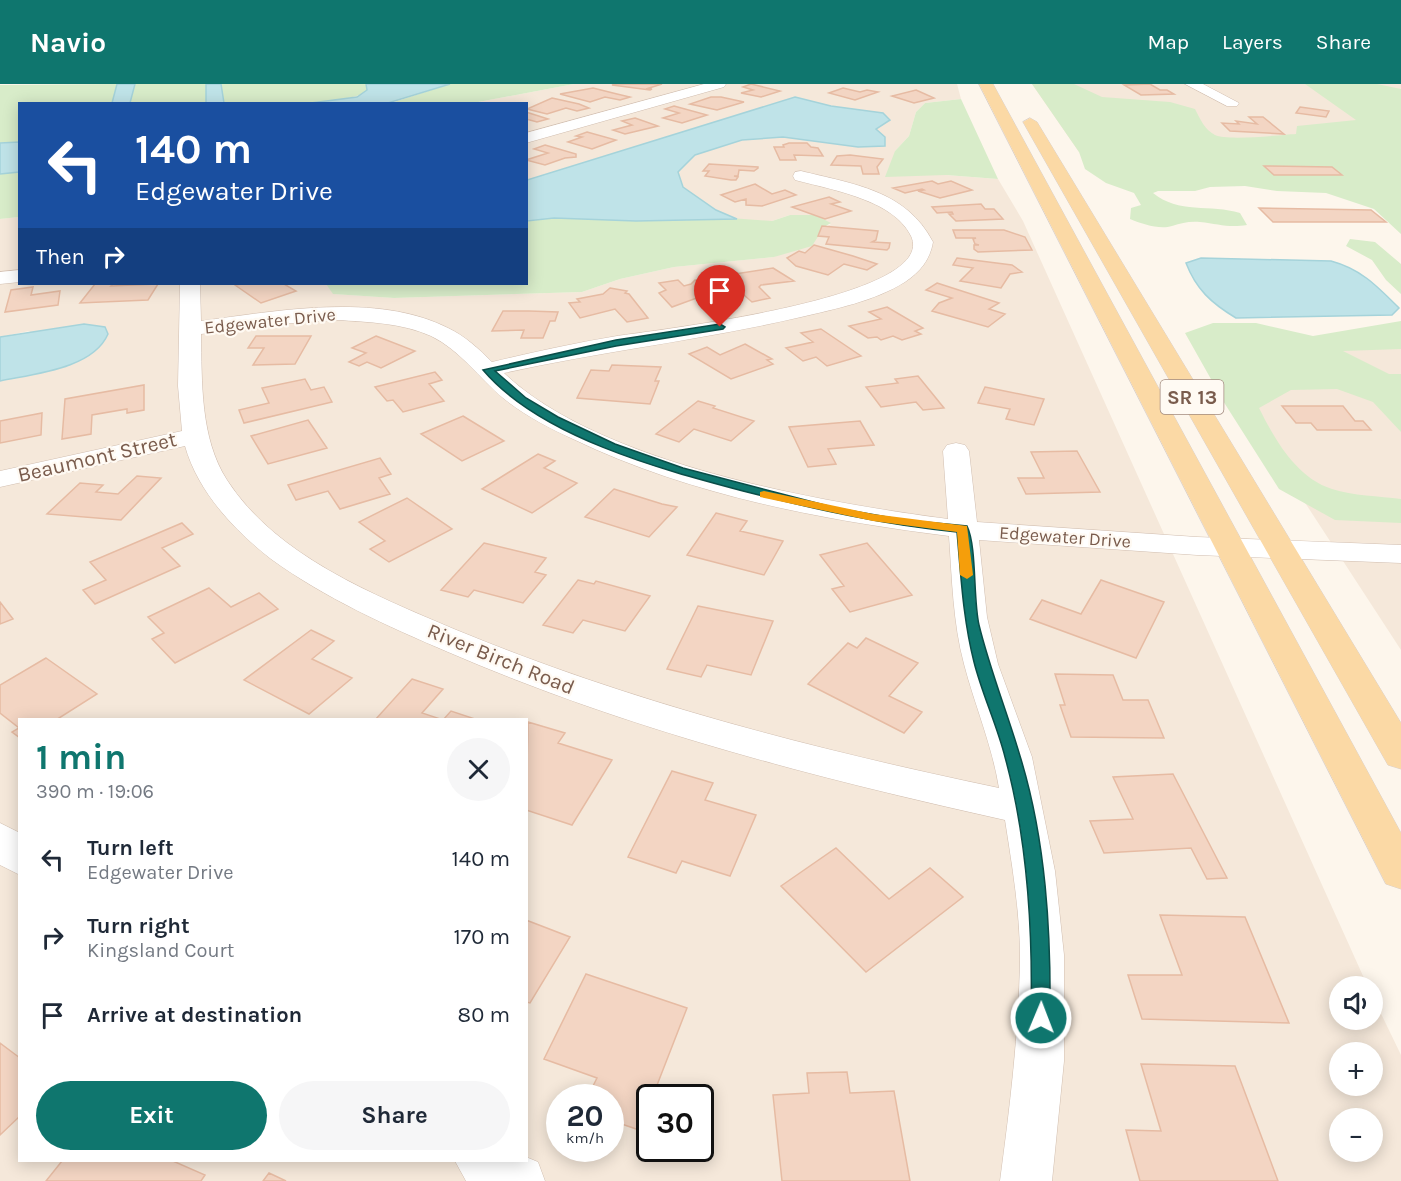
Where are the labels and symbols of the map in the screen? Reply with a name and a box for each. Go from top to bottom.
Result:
pin [694,265,745,327]
street label: Edgewater Drive [203,303,337,339]
road number: SR 13 [1160,380,1224,414]
street label: Beaumont Street [15,427,179,487]
street label: Edgewater Drive [998,521,1132,553]
street label: River Birch Road [424,619,578,699]
position arrow [1009,986,1073,1050]
speed limit sign: 30 [636,1084,714,1162]

